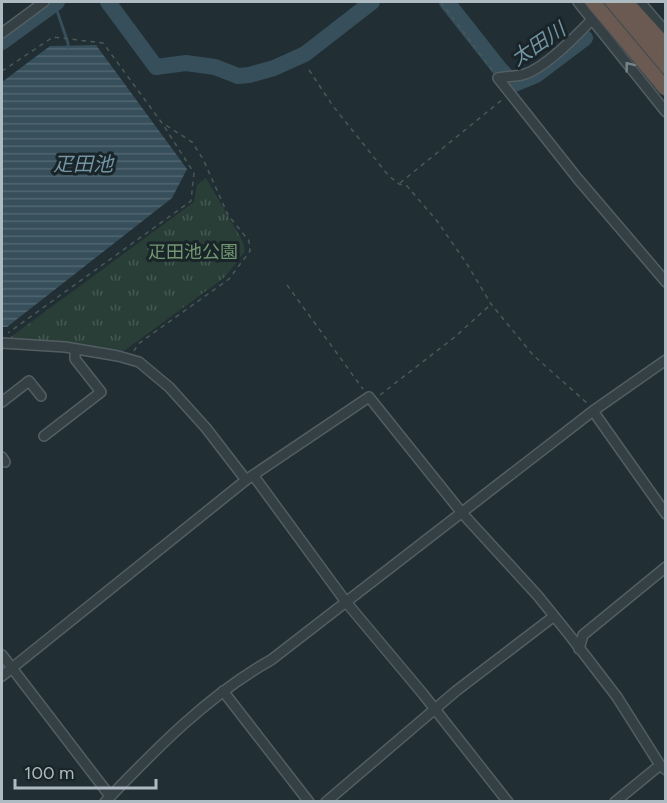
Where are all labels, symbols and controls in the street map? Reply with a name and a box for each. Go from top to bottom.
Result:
water label: 太田川 [506,16,571,71]
one-way arrow [626,62,637,73]
water label: 疋田池 [53,152,115,176]
park label: 疋田池公園 [148,241,238,263]
scale bar [15,752,156,790]
text: 100 m [24,762,74,784]

